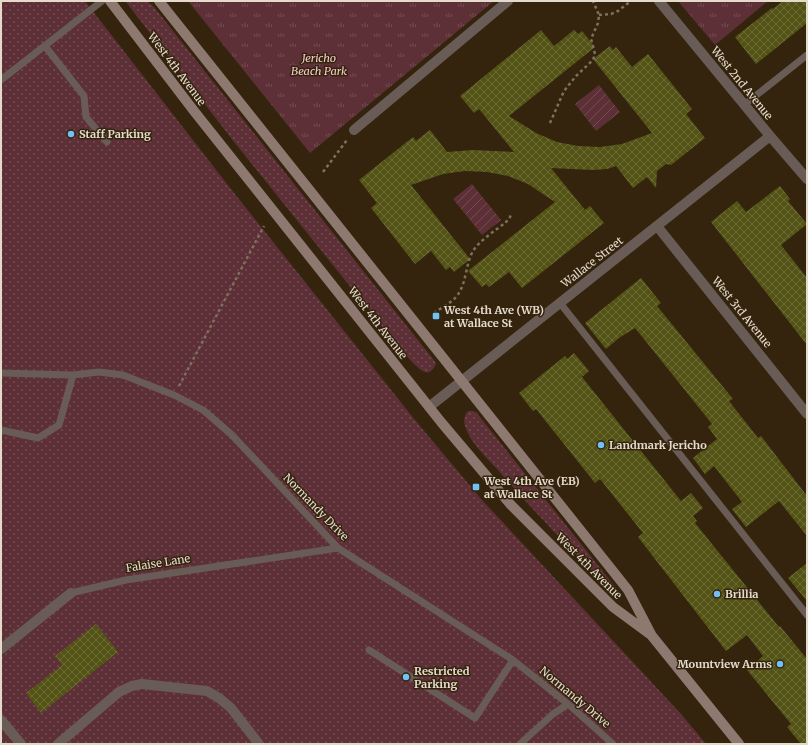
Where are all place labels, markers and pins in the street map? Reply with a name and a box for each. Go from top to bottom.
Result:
place label: Staff Parking [79,127,151,141]
marker: Staff Parking [66,129,76,139]
place label: West 4th Ave (WB) at Wallace St [443,303,544,330]
marker: West 4th Ave (WB) at Wallace St [431,311,441,321]
place label: Landmark Jericho [609,438,707,452]
marker: Landmark Jericho [596,440,606,450]
place label: West 4th Ave (EB) at Wallace St [483,474,580,501]
marker: West 4th Ave (EB) at Wallace St [471,482,481,492]
place label: Brillia [725,587,759,601]
marker: Brillia [712,589,722,599]
place label: Mountview Arms [677,657,772,671]
marker: Mountview Arms [775,659,785,669]
place label: Restricted Parking [414,664,470,691]
marker: Restricted Parking [401,672,411,682]

